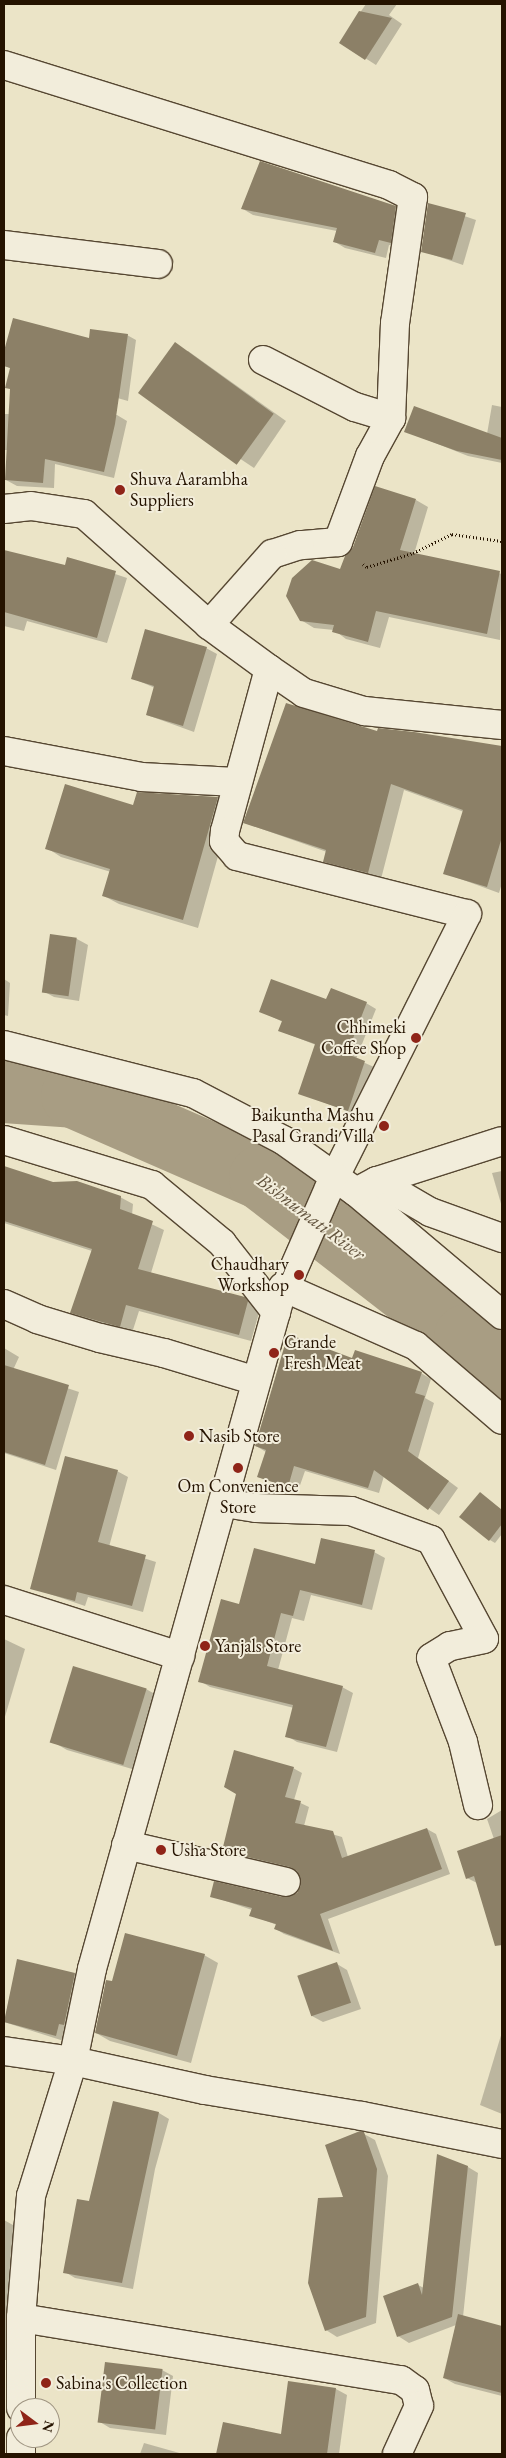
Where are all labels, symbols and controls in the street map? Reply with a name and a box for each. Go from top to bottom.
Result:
place label: Shuva Aarambha Suppliers [130,469,248,512]
marker: Shuva Aarambha Suppliers [114,484,126,496]
place label: Chhimeki Coffee Shop [321,1017,406,1060]
marker: Chhimeki Coffee Shop [410,1032,422,1044]
place label: Baikuntha Mashu Pasal Grandi Villa [251,1105,374,1148]
marker: Baikuntha Mashu Pasal Grandi Villa [378,1120,390,1132]
water label: Bishnumati River [252,1169,370,1265]
place label: Chaudhary Workshop [211,1254,289,1296]
marker: Chaudhary Workshop [293,1269,305,1281]
place label: Grande Fresh Meat [284,1332,361,1375]
marker: Grande Fresh Meat [268,1347,280,1359]
place label: Nasib Store [199,1425,279,1447]
marker: Nasib Store [183,1430,195,1442]
marker: Om Convenience Store [232,1462,244,1474]
place label: Om Convenience Store [178,1476,298,1518]
place label: Yanjals Store [215,1635,301,1657]
marker: Yanjals Store [199,1640,211,1652]
place label: Usha Store [171,1839,246,1861]
marker: Usha Store [155,1844,167,1856]
place label: Sabina's Collection [56,2372,188,2394]
marker: Sabina's Collection [40,2377,52,2389]
north arrow [10,2398,60,2448]
text: N [38,2419,59,2434]

